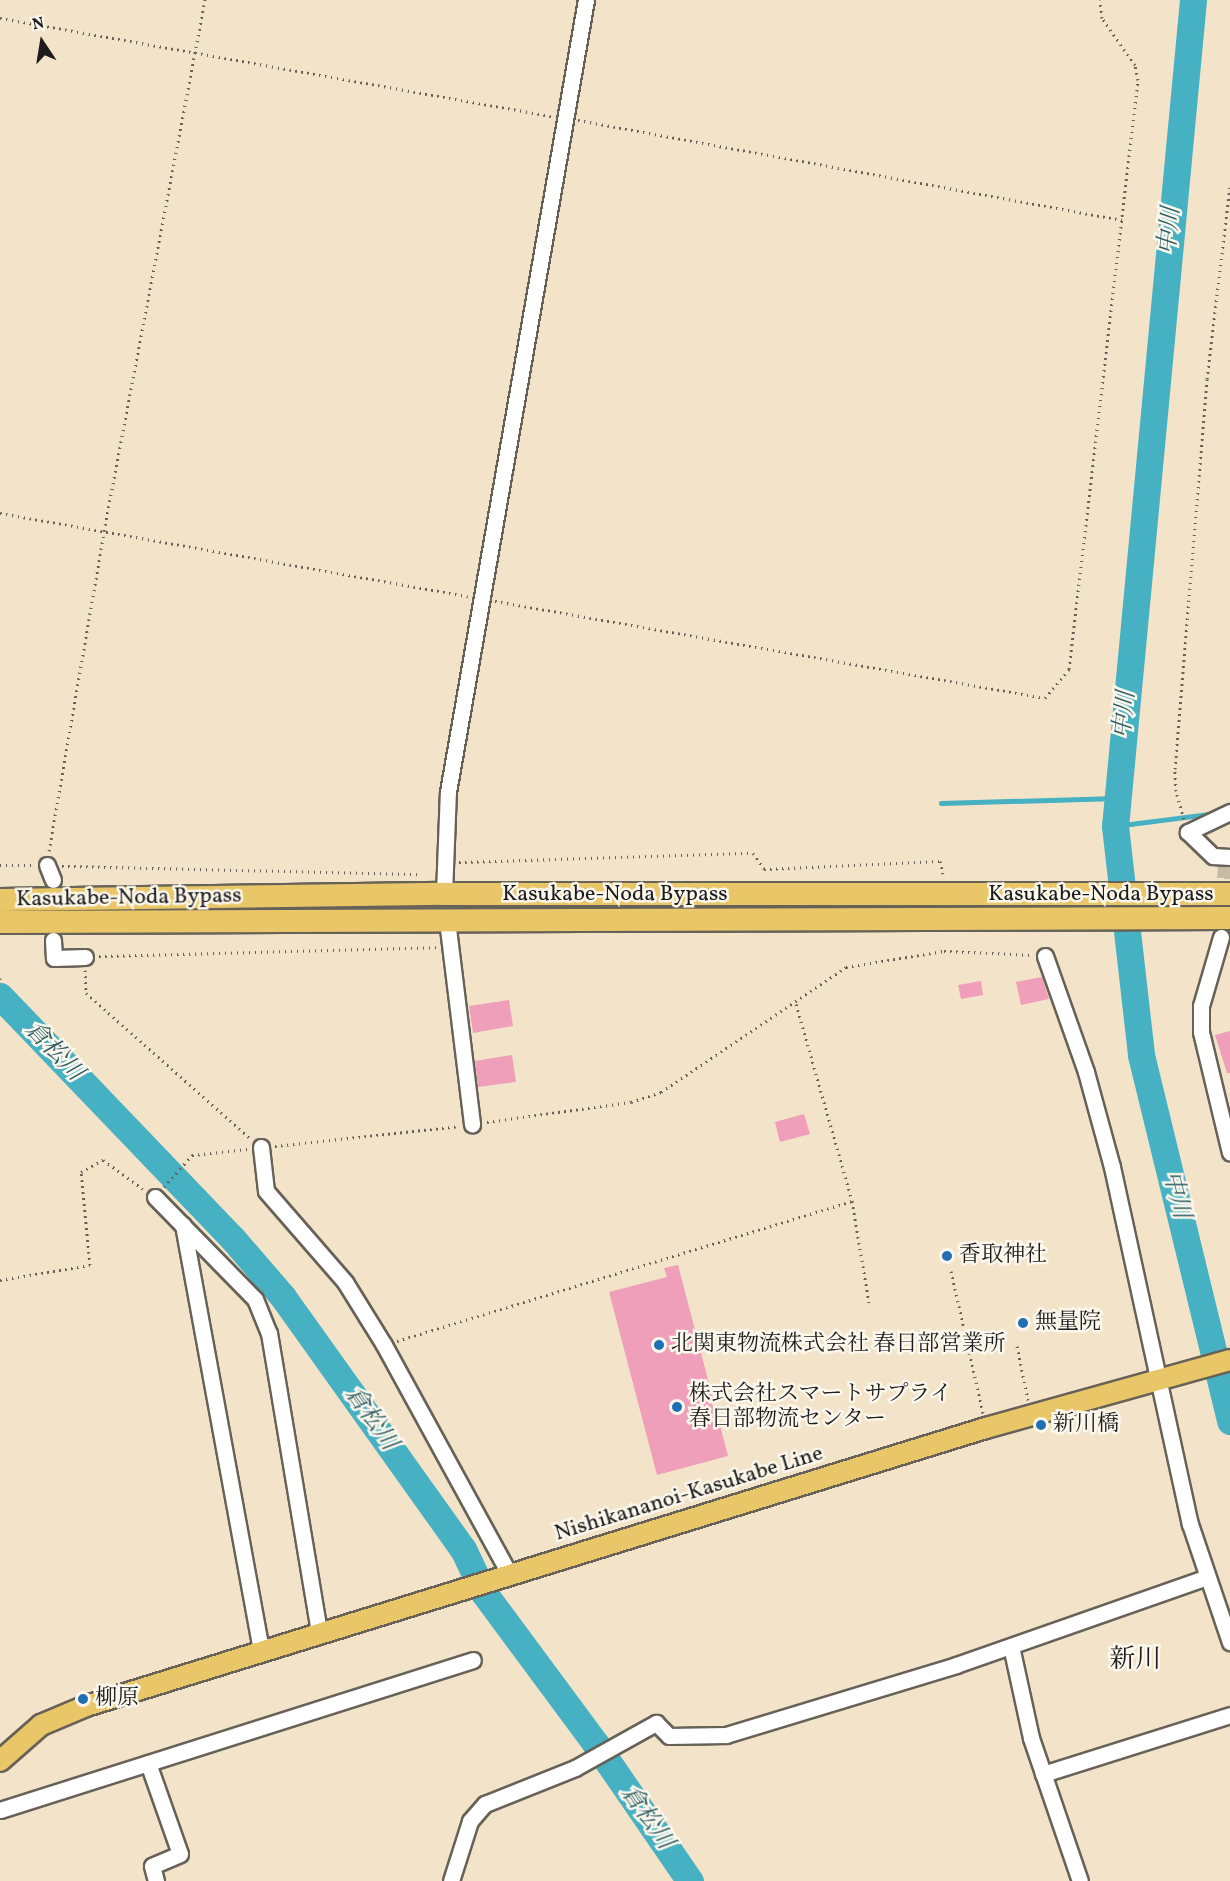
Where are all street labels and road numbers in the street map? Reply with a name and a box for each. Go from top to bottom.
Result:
street label: Kasukabe-Noda Bypass [502,882,728,908]
street label: Kasukabe-Noda Bypass [988,882,1214,908]
street label: Kasukabe-Noda Bypass [16,883,242,913]
street label: Nishikananoi-Kasukabe Line [552,1441,826,1547]

